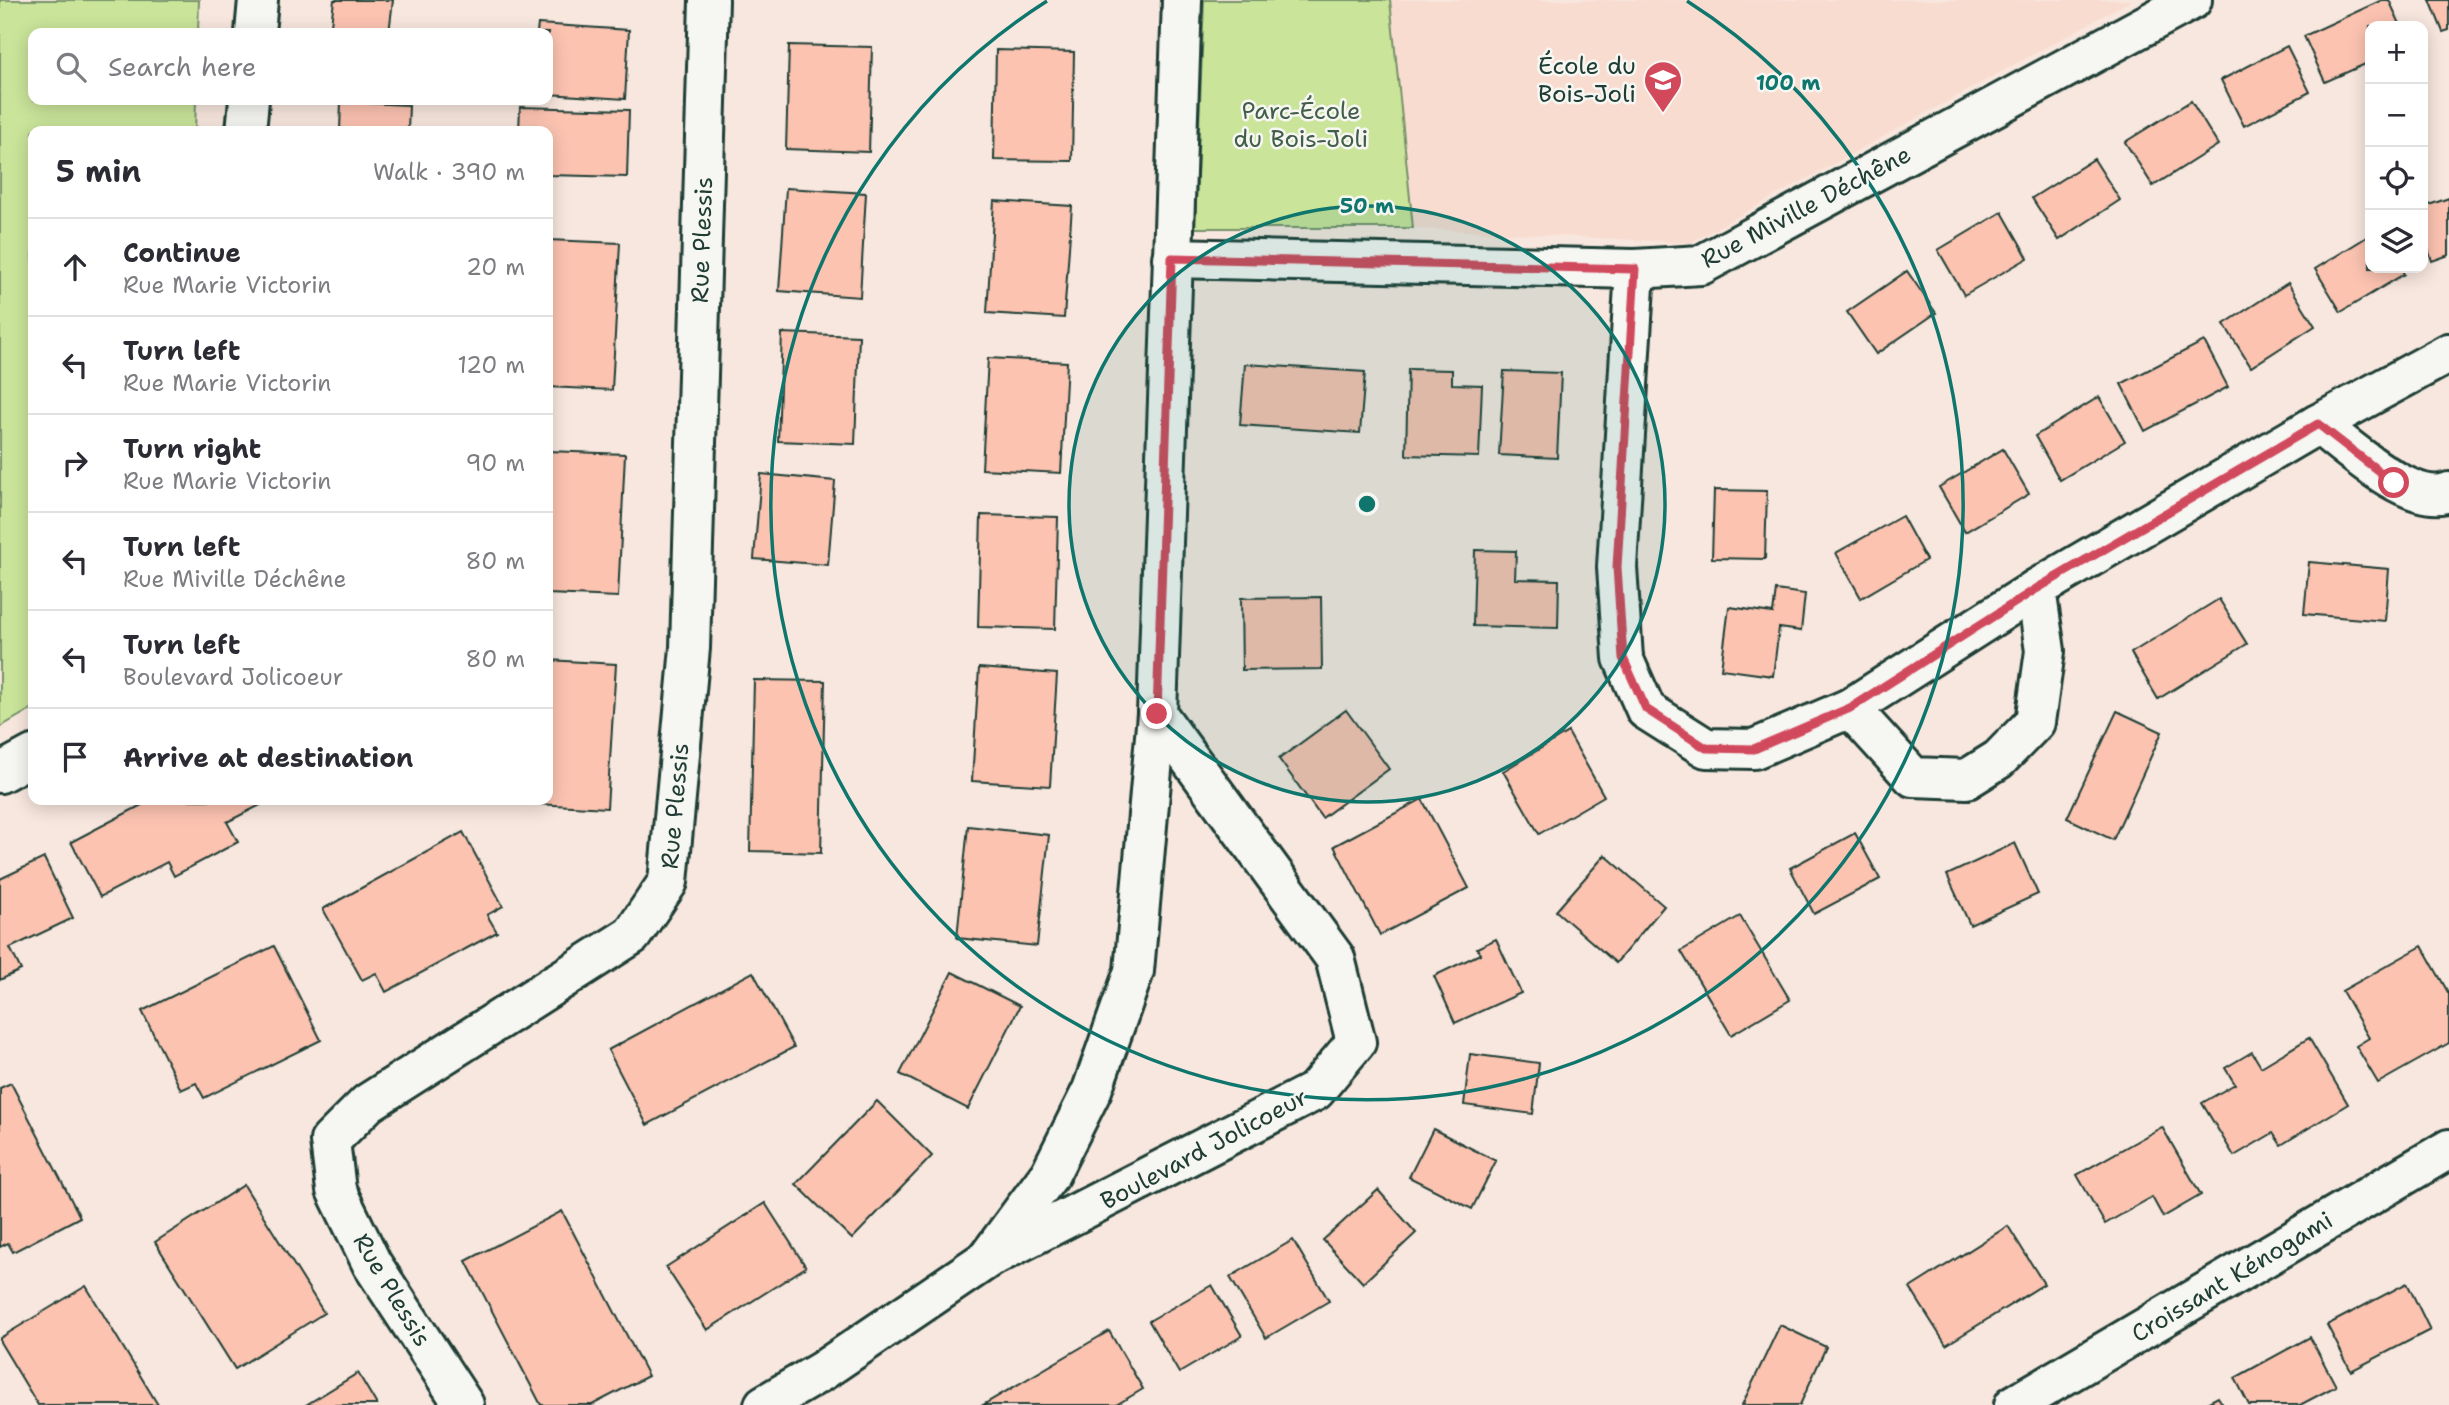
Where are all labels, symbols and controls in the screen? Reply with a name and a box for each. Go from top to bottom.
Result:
map controls [2365,21,2428,273]
button: + [2365,21,2428,84]
search box [28,28,553,105]
icon: search [52,48,90,86]
text: Search here [108,49,257,84]
place label: École du Bois-Joli [1538,50,1636,110]
school or university icon: École du Bois-Joli [1642,59,1684,114]
text: 100 m [1756,69,1820,97]
button: − [2365,84,2428,147]
park label: Parc-École du Bois-Joli [1234,95,1368,155]
street label: Rue Miville Déchêne [1696,138,1916,276]
button: locate [2365,147,2428,210]
text: 5 min [56,151,141,192]
text: Walk · 390 m [373,157,525,187]
street label: Rue Plessis [684,176,720,304]
text: 50 m [1340,192,1394,220]
button: layers [2365,210,2428,273]
text: Continue [123,235,241,270]
icon: ahead [56,248,94,286]
text: 20 m [466,252,525,282]
text: Rue Marie Victorin [123,270,331,300]
text: Turn left [123,333,240,368]
icon: left [56,346,94,384]
text: 120 m [457,350,525,380]
text: Rue Marie Victorin [123,368,331,398]
text: Turn right [123,431,261,466]
icon: right [56,444,94,482]
text: 90 m [465,448,525,478]
text: Rue Marie Victorin [123,466,331,496]
route start [2378,467,2409,498]
centre of rings [1355,492,1379,516]
text: Turn left [123,529,240,564]
icon: left [56,542,94,580]
text: 80 m [466,546,525,576]
text: Rue Miville Déchêne [123,564,347,594]
text: Turn left [123,627,240,662]
icon: left [56,640,94,678]
text: 80 m [466,644,525,674]
text: Boulevard Jolicoeur [123,662,344,692]
route end [1141,698,1172,729]
icon: arrive [56,738,94,776]
text: Arrive at destination [123,740,413,775]
street label: Rue Plessis [654,742,696,870]
street label: Boulevard Jolicoeur [1095,1081,1313,1217]
street label: Croissant Kénogami [2125,1204,2339,1350]
street label: Rue Plessis [346,1227,438,1353]

